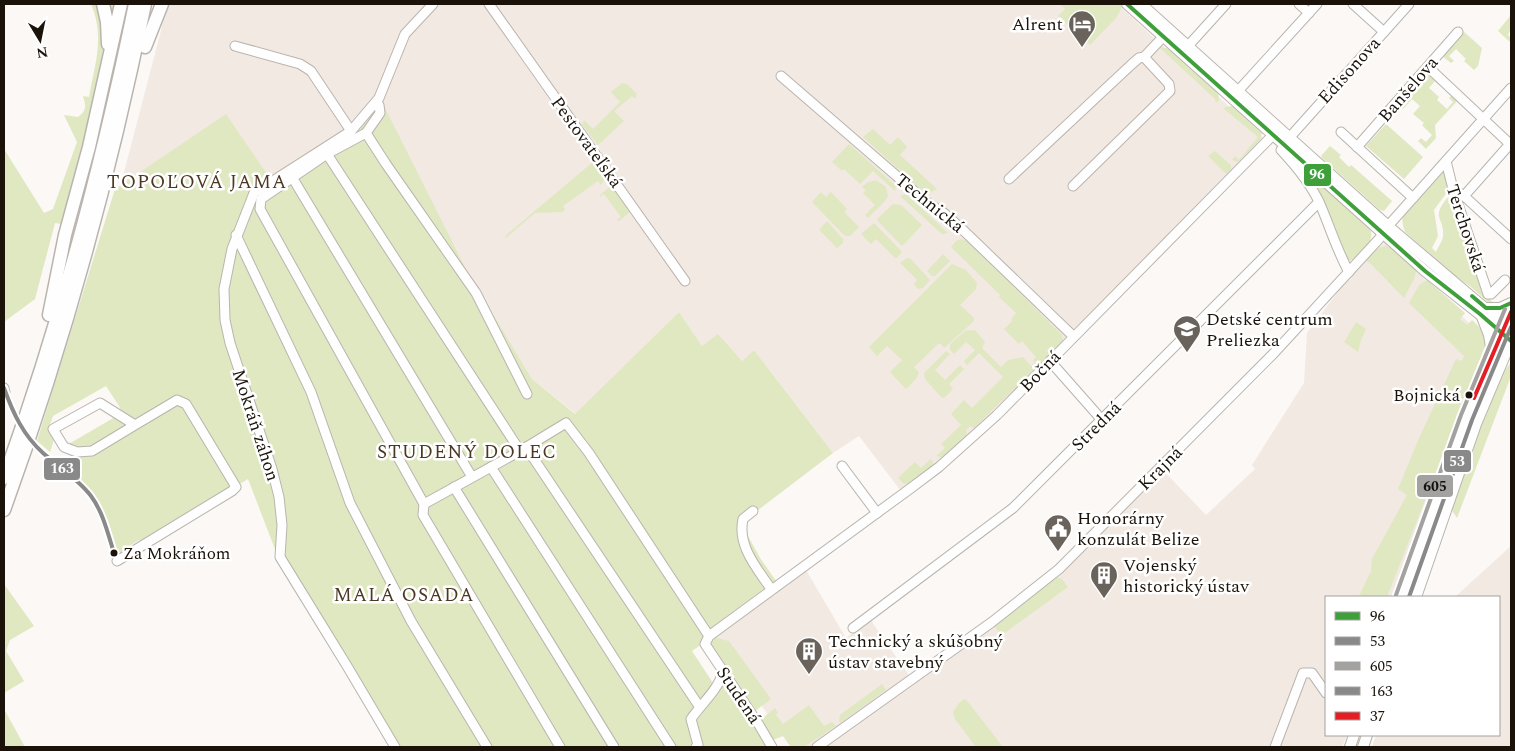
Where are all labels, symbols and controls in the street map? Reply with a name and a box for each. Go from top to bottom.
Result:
hotel icon: Alrent [1067,9,1097,48]
place label: Alrent [1012,11,1063,38]
north arrow [15,15,65,65]
street label: Edisonova [1312,30,1387,110]
text: N [35,41,50,64]
street label: Banšelova [1372,50,1445,128]
street label: Pestovateľská [544,91,629,194]
line badge: 96 [1303,163,1332,187]
text: 96 [1309,164,1325,185]
street label: Technická [889,167,970,240]
district label: TOPOĽOVÁ JAMA [107,168,287,197]
street label: Terchovská [1439,181,1492,276]
place label: Detské centrum Preliezka [1206,306,1333,354]
school or university icon: Detské centrum Preliezka [1172,314,1202,353]
street label: Bočná [1013,344,1067,399]
street label: Mokráň záhon [225,366,286,485]
place label: Bojnická [1393,383,1461,409]
marker: Bojnická [1464,390,1474,400]
street label: Stredná [1065,395,1128,458]
district label: STUDENÝ DOLEC [377,438,557,467]
street label: Krajná [1132,440,1189,497]
line badge: 53 [1443,449,1472,473]
text: 53 [1449,451,1465,472]
line badge: 163 [43,457,81,481]
text: 163 [50,458,74,479]
line badge: 605 [1416,474,1454,498]
text: 605 [1423,476,1447,497]
place label: Honorárny konzulát Belize [1077,505,1199,553]
public building icon: Honorárny konzulát Belize [1043,513,1073,552]
place label: Za Mokráňom [123,541,230,567]
marker: Za Mokráňom [109,548,119,558]
place label: Vojenský historický ústav [1123,552,1250,600]
building icon: Vojenský historický ústav [1089,560,1119,599]
district label: MALÁ OSADA [334,581,475,610]
legend [1325,596,1500,736]
text: 96 [1370,605,1386,628]
place label: Technický a skúšobný ústav stavebný [828,628,1004,676]
text: 53 [1370,630,1386,653]
building icon: Technický a skúšobný ústav stavebný [794,636,824,675]
text: 605 [1370,655,1393,678]
street label: Studená [709,661,768,730]
text: 163 [1370,680,1393,703]
text: 37 [1370,705,1385,728]

